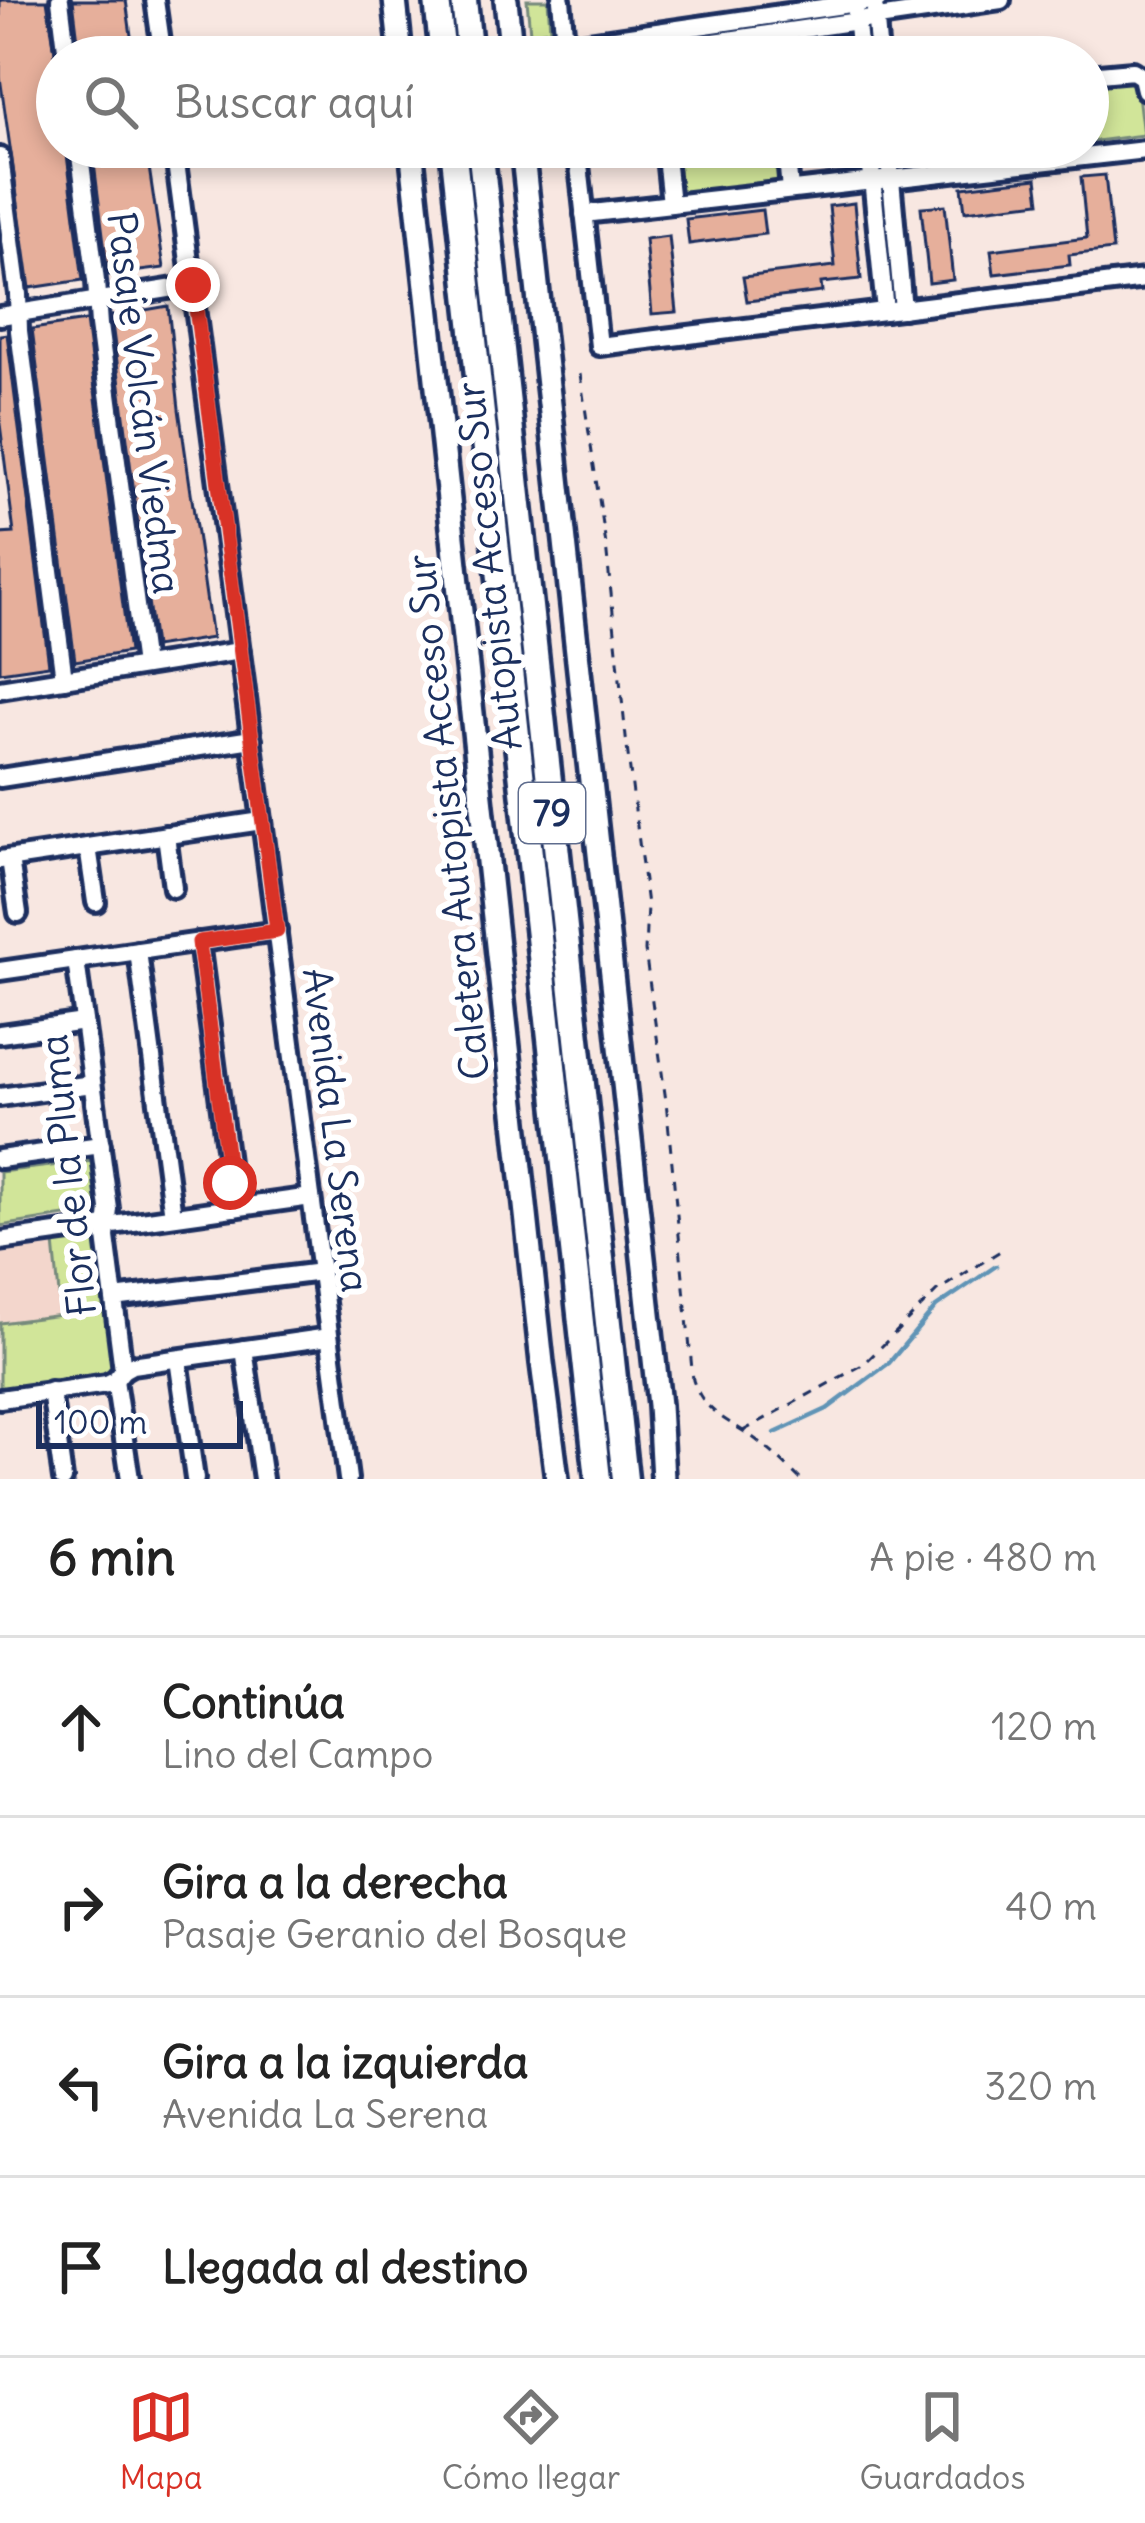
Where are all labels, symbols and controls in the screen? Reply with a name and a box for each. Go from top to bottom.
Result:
search box [36,36,1109,168]
icon: search [78,69,144,135]
text: Buscar aquí [174,74,414,130]
street label: Pasaje Volcán Viedma [96,209,192,597]
route end [166,258,220,312]
street label: Autopista Acceso Sur [445,379,533,753]
street label: Caletera Autopista Acceso Sur [396,552,500,1082]
road number: 79 [519,783,585,843]
street label: Avenida La Serena [292,965,380,1295]
street label: Flor de la Pluma [29,1032,107,1318]
route start [203,1156,257,1210]
scale bar [36,1395,243,1448]
text: 100 m [54,1401,147,1443]
text: 6 min [48,1525,175,1589]
text: A pie · 480 m [869,1533,1097,1582]
text: Continúa [162,1674,345,1730]
icon: ahead [48,1694,114,1760]
text: 120 m [991,1702,1097,1751]
text: Lino del Campo [162,1730,433,1779]
text: Gira a la derecha [162,1854,508,1910]
icon: right [48,1874,114,1940]
text: 40 m [1005,1882,1097,1931]
text: Pasaje Geranio del Bosque [162,1910,627,1959]
text: Gira a la izquierda [162,2034,529,2090]
icon: left [48,2054,114,2120]
text: 320 m [984,2062,1097,2111]
text: Avenida La Serena [162,2090,488,2139]
icon: arrive [48,2234,114,2300]
text: Llegada al destino [162,2239,528,2295]
tab: Mapa [120,2384,203,2498]
tab: Cómo llegar [442,2384,620,2498]
tab: Guardados [859,2384,1025,2498]

